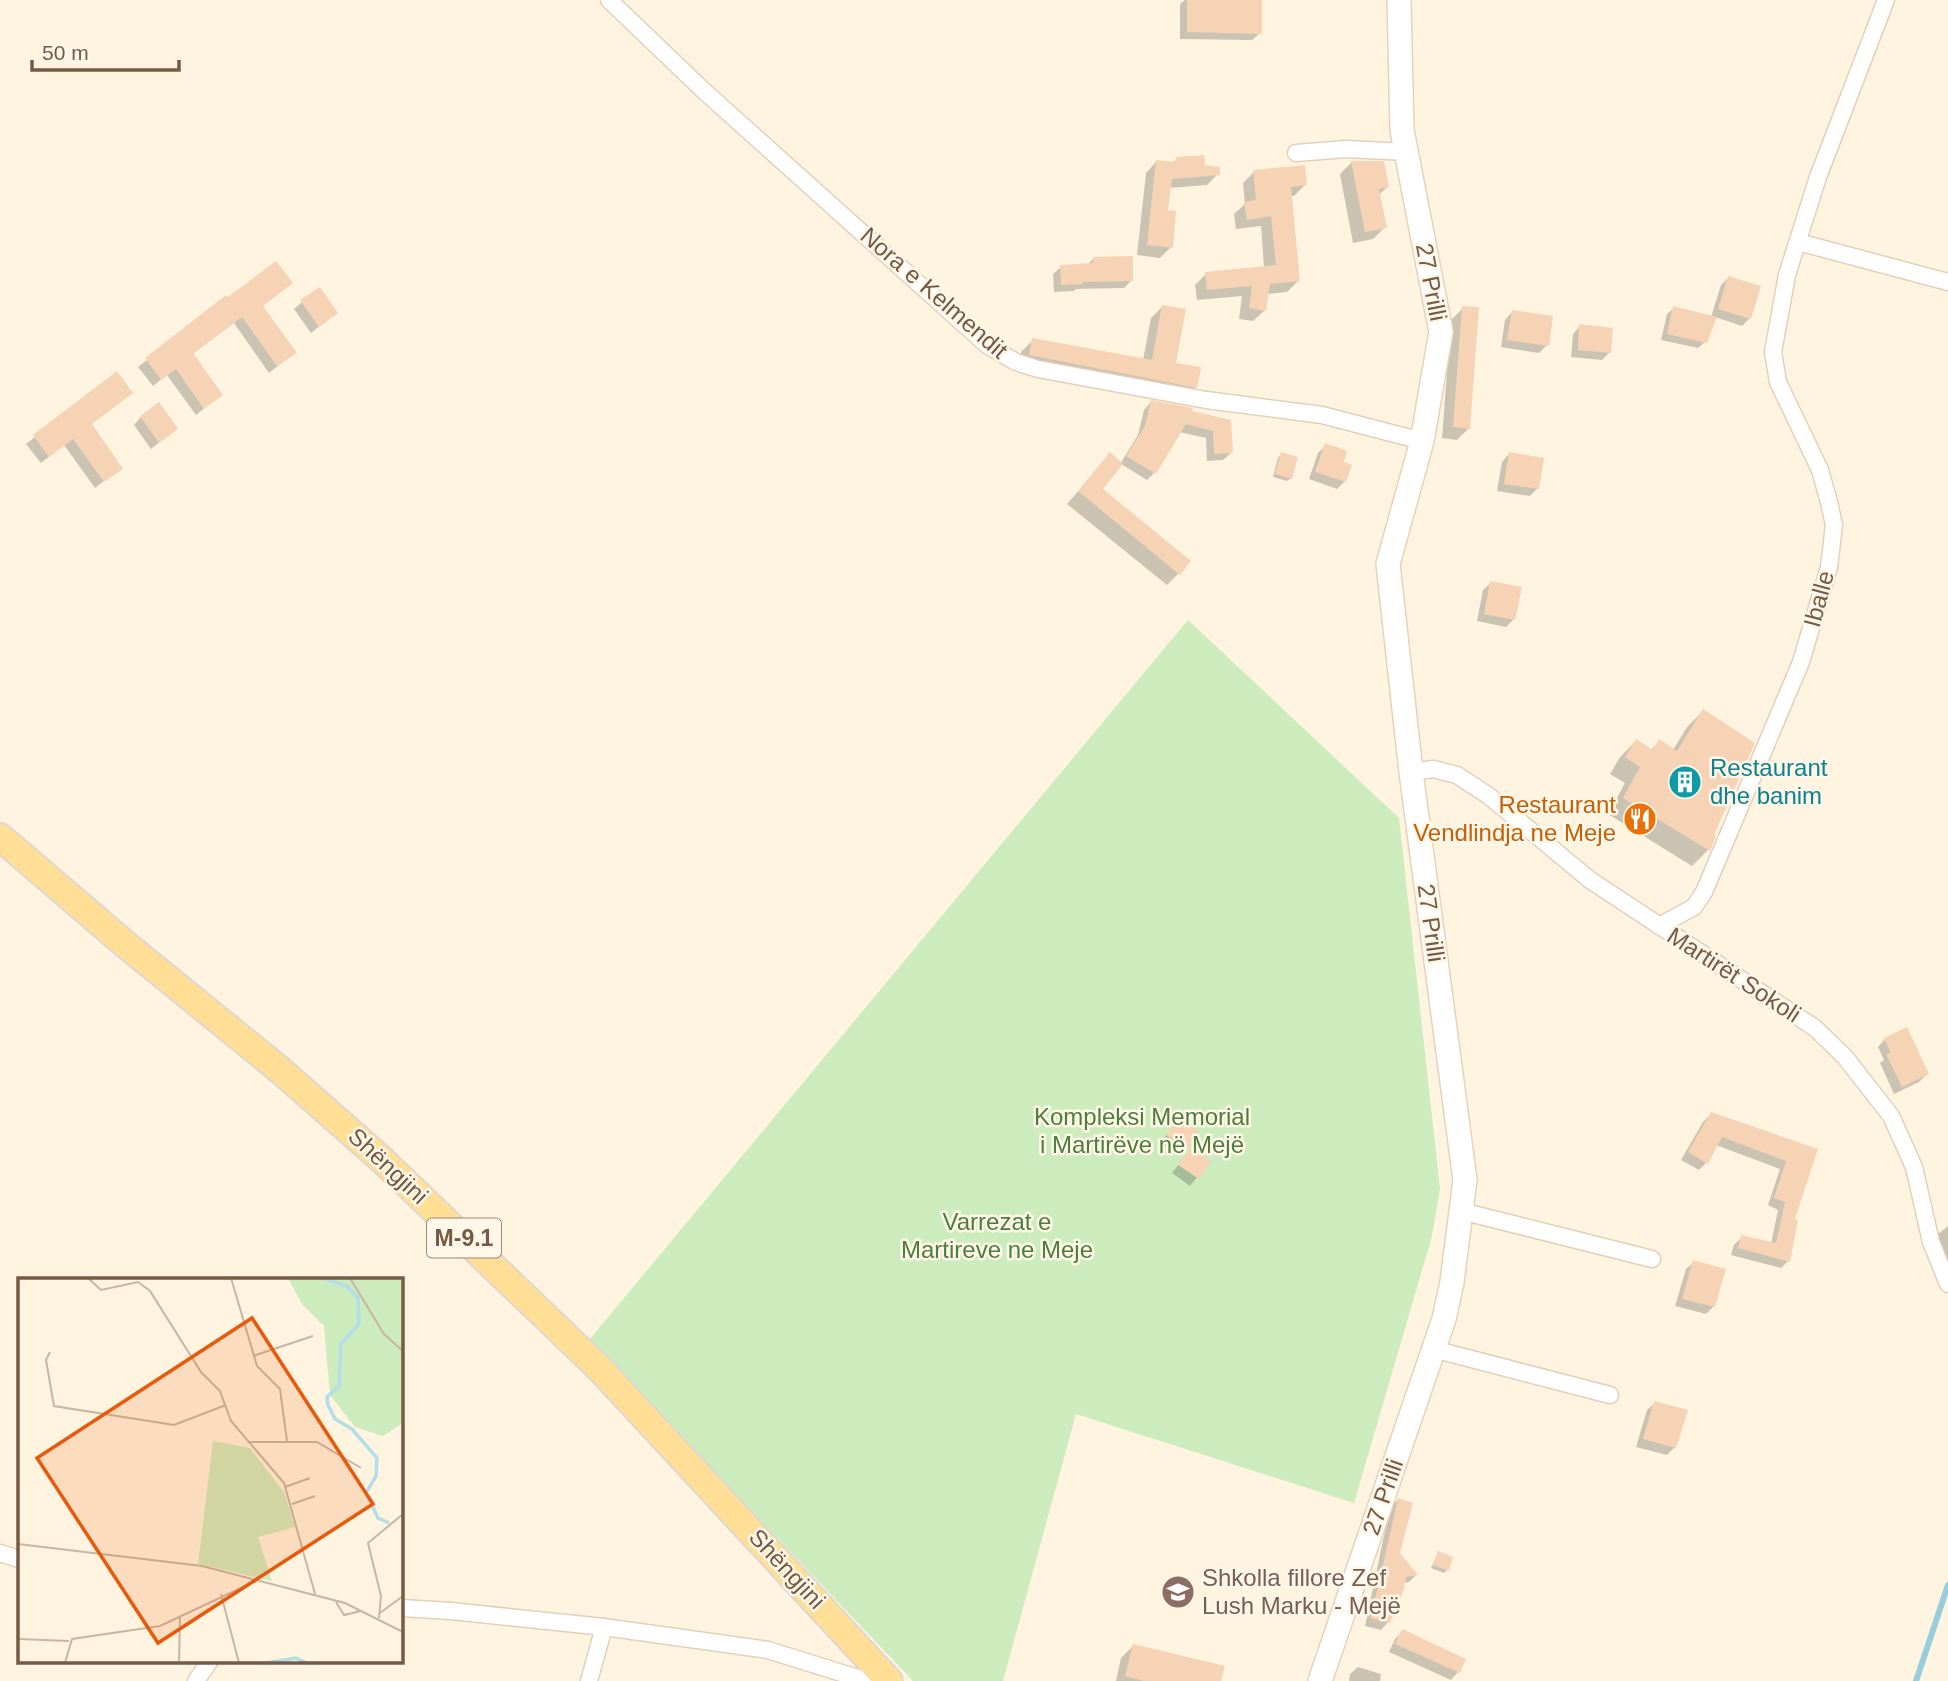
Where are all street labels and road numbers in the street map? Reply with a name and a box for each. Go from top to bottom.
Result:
street label: Nora e Kelmendit [855,222,1013,364]
street label: 27 Prilli [1411,241,1452,323]
street label: Iballe [1798,568,1839,630]
street label: 27 Prilli [1413,882,1450,964]
street label: Martirët Sokoli [1663,921,1806,1028]
street label: Shëngjini [343,1122,434,1209]
road number: M-9.1 [427,1218,501,1258]
street label: 27 Prilli [1357,1455,1408,1538]
street label: Shëngjini [744,1523,831,1614]

